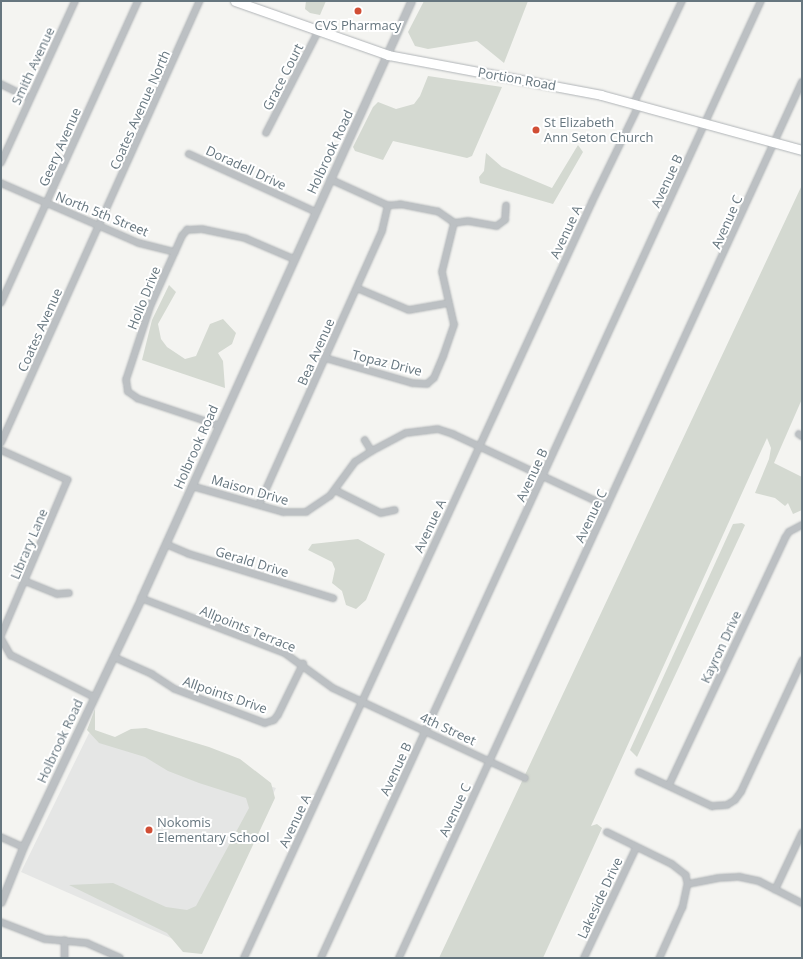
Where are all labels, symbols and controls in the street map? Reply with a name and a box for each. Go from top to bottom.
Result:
marker: CVS Pharmacy [353,6,363,16]
place label: CVS Pharmacy [315,17,401,33]
street label: Smith Avenue [8,25,58,107]
street label: Grace Court [260,41,306,113]
street label: Coates Avenue North [107,48,173,172]
street label: Portion Road [477,64,557,94]
street label: Geery Avenue [36,105,84,189]
street label: Holbrook Road [304,108,356,196]
place label: St Elizabeth Ann Seton Church [544,115,653,146]
marker: St Elizabeth Ann Seton Church [531,125,541,135]
street label: Doradell Drive [203,143,289,193]
street label: Avenue B [648,152,686,210]
street label: North 5th Street [53,188,151,240]
street label: Avenue C [708,193,746,251]
street label: Avenue A [547,203,585,261]
street label: Hollo Drive [124,264,164,332]
street label: Coates Avenue [15,286,65,374]
street label: Bea Avenue [294,316,338,388]
street label: Topaz Drive [350,347,424,379]
street label: Holbrook Road [170,402,222,492]
street label: Avenue B [513,446,551,504]
street label: Maison Drive [210,472,290,508]
street label: Avenue C [572,487,610,545]
street label: Avenue A [411,497,449,555]
street label: Library Lane [7,506,51,582]
street label: Gerald Drive [214,543,290,581]
street label: Allpoints Terrace [198,603,298,655]
street label: Kayron Drive [697,608,745,686]
street label: Allpoints Drive [181,673,269,717]
street label: Holbrook Road [34,697,86,785]
street label: 4th Street [418,709,478,749]
street label: Avenue B [377,740,415,798]
street label: Avenue C [436,781,474,839]
street label: Avenue A [276,792,314,850]
place label: Nokomis Elementary School [157,815,269,846]
marker: Nokomis Elementary School [144,825,154,835]
street label: Lakeside Drive [574,855,626,941]

